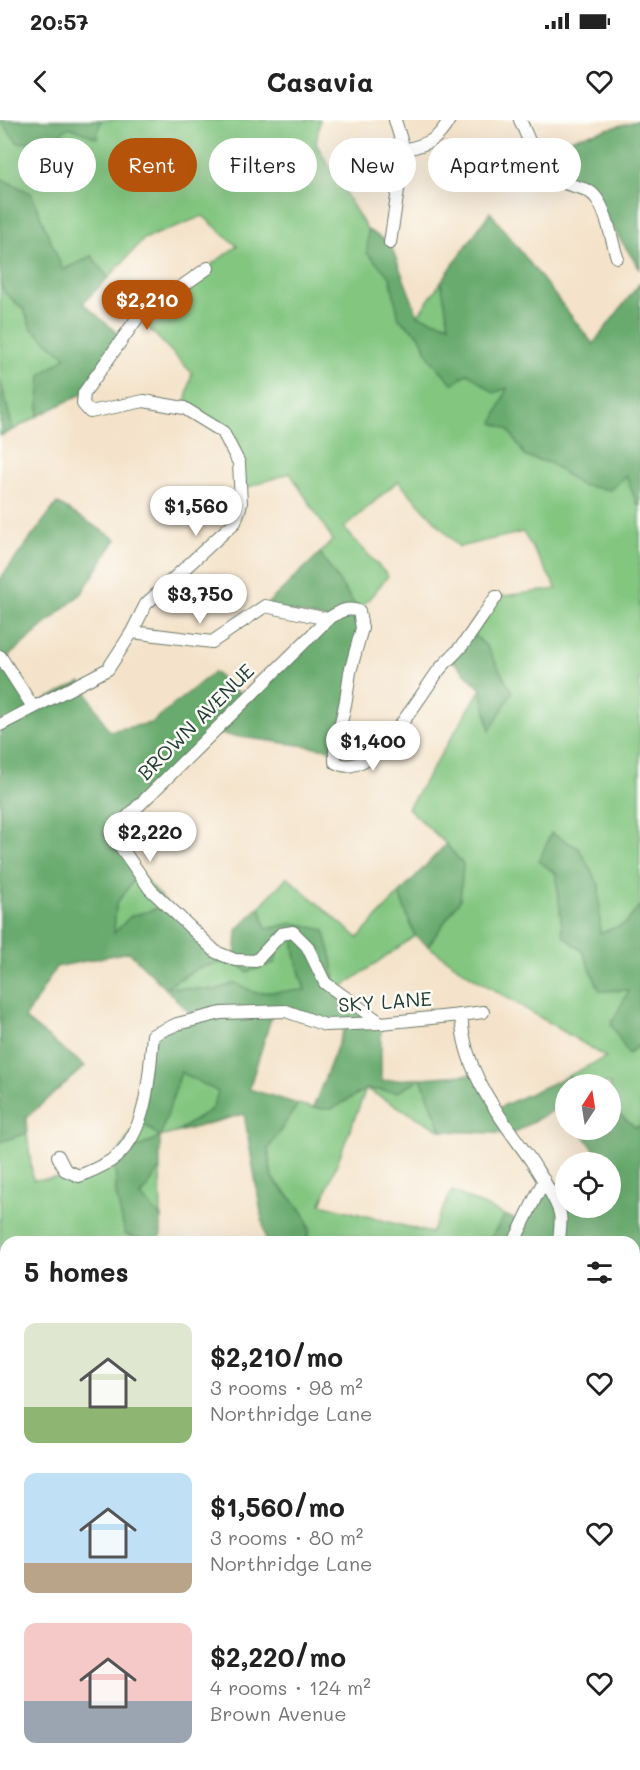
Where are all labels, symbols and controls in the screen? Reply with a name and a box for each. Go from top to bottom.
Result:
text: 20:57 [30,7,89,36]
text: Casavia [266,64,374,99]
icon: back [24,65,57,98]
icon: heart [583,65,616,98]
chip: Buy [18,138,96,192]
chip: Rent [108,138,197,192]
chip: Filters [209,138,317,192]
chip: New [329,138,416,192]
chip: Apartment [428,138,581,192]
pin: $2,210 [98,280,196,331]
text: $2,210 [116,286,178,312]
pin: $1,560 [147,486,245,537]
text: $1,560 [164,492,228,518]
pin: $3,750 [151,574,249,625]
text: $3,750 [167,580,233,606]
street label: BROWN AVENUE [131,657,259,785]
pin: $1,400 [324,721,422,772]
text: $1,400 [340,727,406,753]
pin: $2,220 [101,812,199,863]
text: $2,220 [118,818,182,844]
street label: SKY LANE [337,985,432,1017]
north arrow [555,1074,621,1140]
map controls [555,1074,621,1218]
button: locate [555,1152,621,1218]
text: 5 homes [24,1255,129,1289]
icon: filters [583,1256,616,1289]
text: $2,210/mo [210,1340,343,1374]
icon: home [72,1347,144,1419]
icon: heart [583,1367,616,1400]
text: 3 rooms · 98 m² [210,1374,363,1400]
text: Northridge Lane [210,1400,372,1426]
text: $1,560/mo [210,1490,345,1524]
icon: home [72,1497,144,1569]
icon: heart [583,1517,616,1550]
text: 3 rooms · 80 m² [210,1524,363,1550]
text: Northridge Lane [210,1550,372,1576]
text: $2,220/mo [210,1640,346,1674]
icon: home [72,1647,144,1719]
icon: heart [583,1667,616,1700]
text: 4 rooms · 124 m² [210,1674,371,1700]
text: Brown Avenue [210,1700,347,1726]

